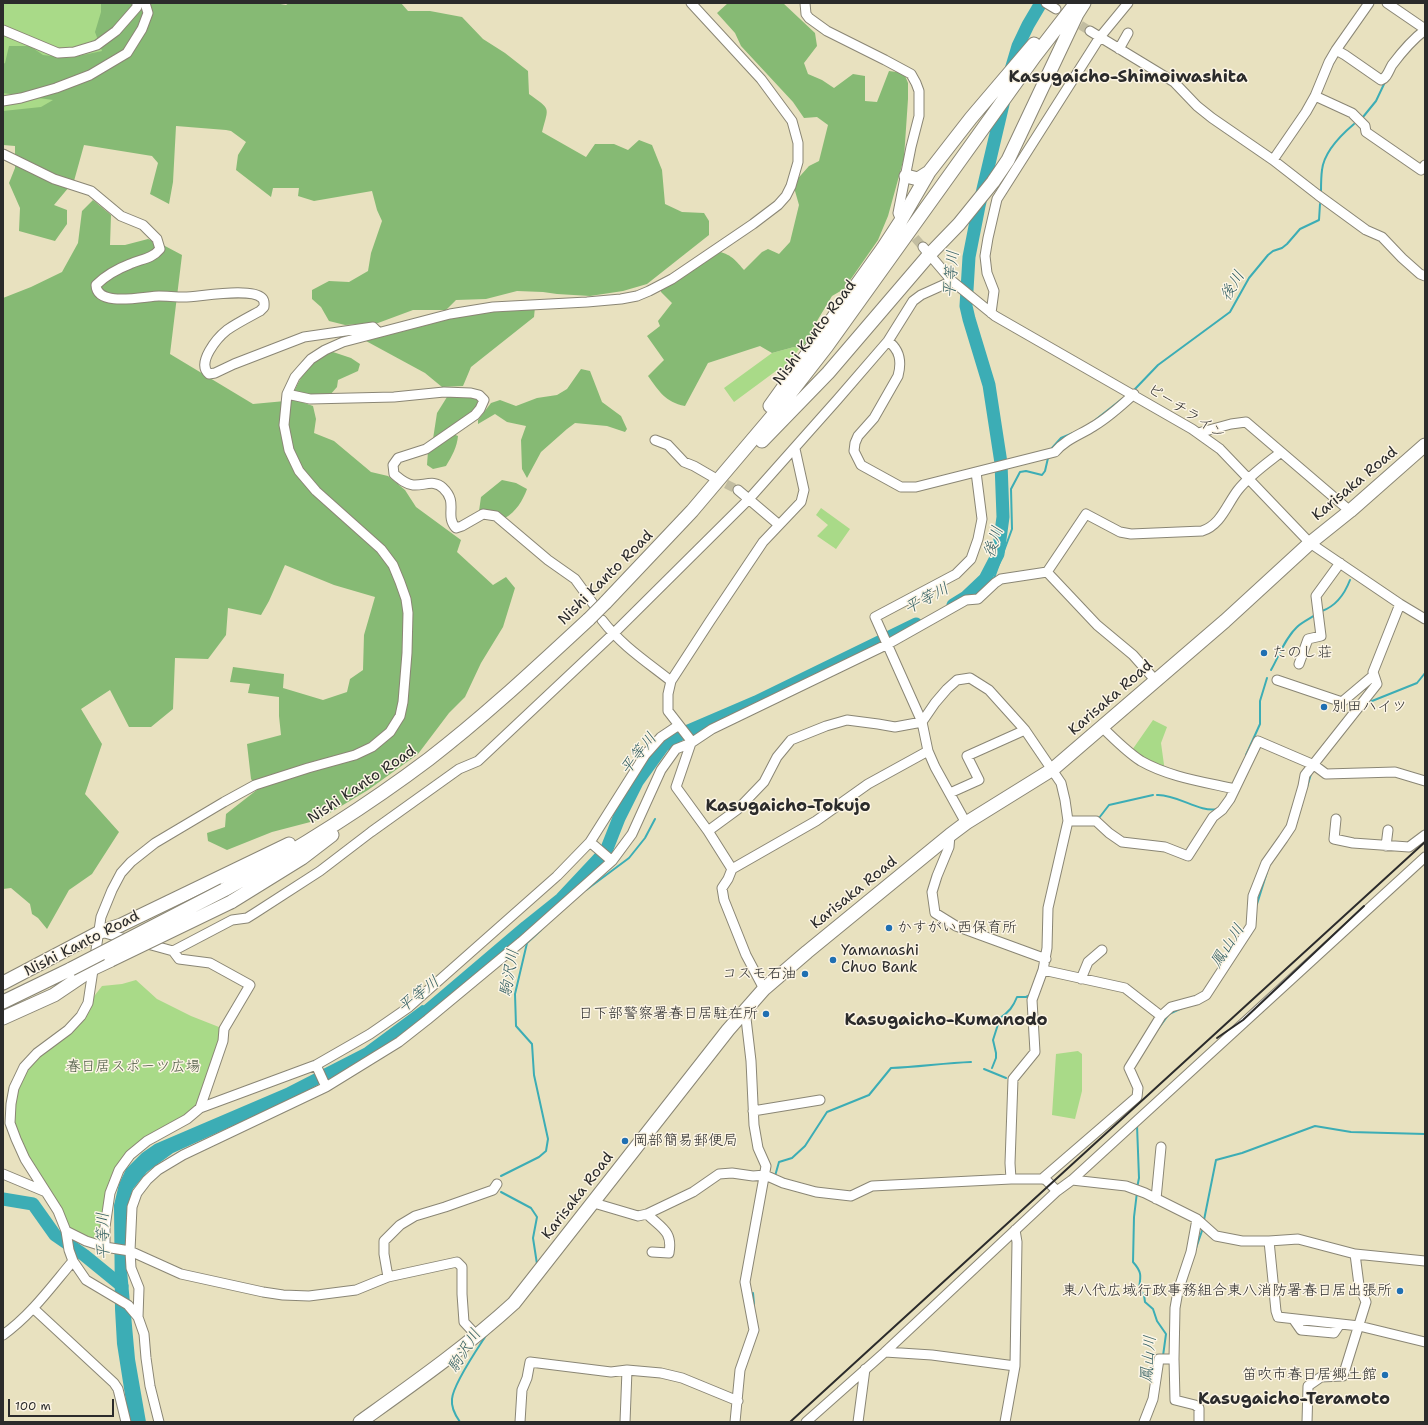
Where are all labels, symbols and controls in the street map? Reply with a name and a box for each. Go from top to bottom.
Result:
district label: Kasugaicho-Shimoiwashita [1008,68,1248,88]
water label: 平等川 [940,249,964,299]
water label: 後川 [1217,267,1249,305]
street label: Nishi Kanto Road [770,277,860,389]
street label: ピーチライン [1144,380,1228,444]
street label: Karisaka Road [1309,443,1401,525]
water label: 後川 [980,524,1008,560]
street label: Nishi Kanto Road [555,527,657,629]
water label: 平等川 [901,579,953,619]
place label: たのし荘 [1272,644,1332,662]
marker: たのし荘 [1259,648,1269,658]
street label: Karisaka Road [1065,657,1157,739]
place label: 別田ハイツ [1332,698,1407,716]
marker: 別田ハイツ [1319,702,1329,712]
water label: 平等川 [617,729,661,779]
street label: Nishi Kanto Road [304,742,420,828]
district label: Kasugaicho-Tokujo [705,797,871,817]
street label: Karisaka Road [807,853,901,933]
street label: Nishi Kanto Road [21,907,143,981]
place label: かすがい西保育所 [897,919,1017,937]
water label: 鳳山川 [1207,921,1249,971]
marker: かすがい西保育所 [884,923,894,933]
place label: Yamanashi Chuo Bank [841,942,919,977]
water label: 駒沢川 [496,948,524,998]
marker: Yamanashi Chuo Bank [828,955,838,965]
place label: コスモ石油 [722,965,797,983]
marker: コスモ石油 [800,969,810,979]
water label: 平等川 [394,973,444,1017]
place label: 日下部警察署春日居駐在所 [578,1005,758,1023]
marker: 日下部警察署春日居駐在所 [761,1009,771,1019]
district label: Kasugaicho-Kumanodo [845,1011,1047,1031]
park label: 春日居スポーツ広場 [66,1058,200,1076]
place label: 岡部簡易郵便局 [633,1132,738,1150]
marker: 岡部簡易郵便局 [620,1136,630,1146]
street label: Karisaka Road [538,1149,618,1243]
water label: 平等川 [94,1212,114,1260]
place label: 東八代広域行政事務組合東八消防署春日居出張所 [1062,1282,1392,1300]
marker: 東八代広域行政事務組合東八消防署春日居出張所 [1395,1286,1405,1296]
water label: 駒沢川 [444,1326,486,1376]
water label: 鳳山川 [1137,1334,1161,1384]
place label: 笛吹市春日居郷土館 [1242,1366,1377,1384]
marker: 笛吹市春日居郷土館 [1380,1370,1390,1380]
district label: Kasugaicho-Teramoto [1198,1390,1390,1410]
scale bar [10,1391,116,1417]
text: 100 m [15,1398,51,1414]

